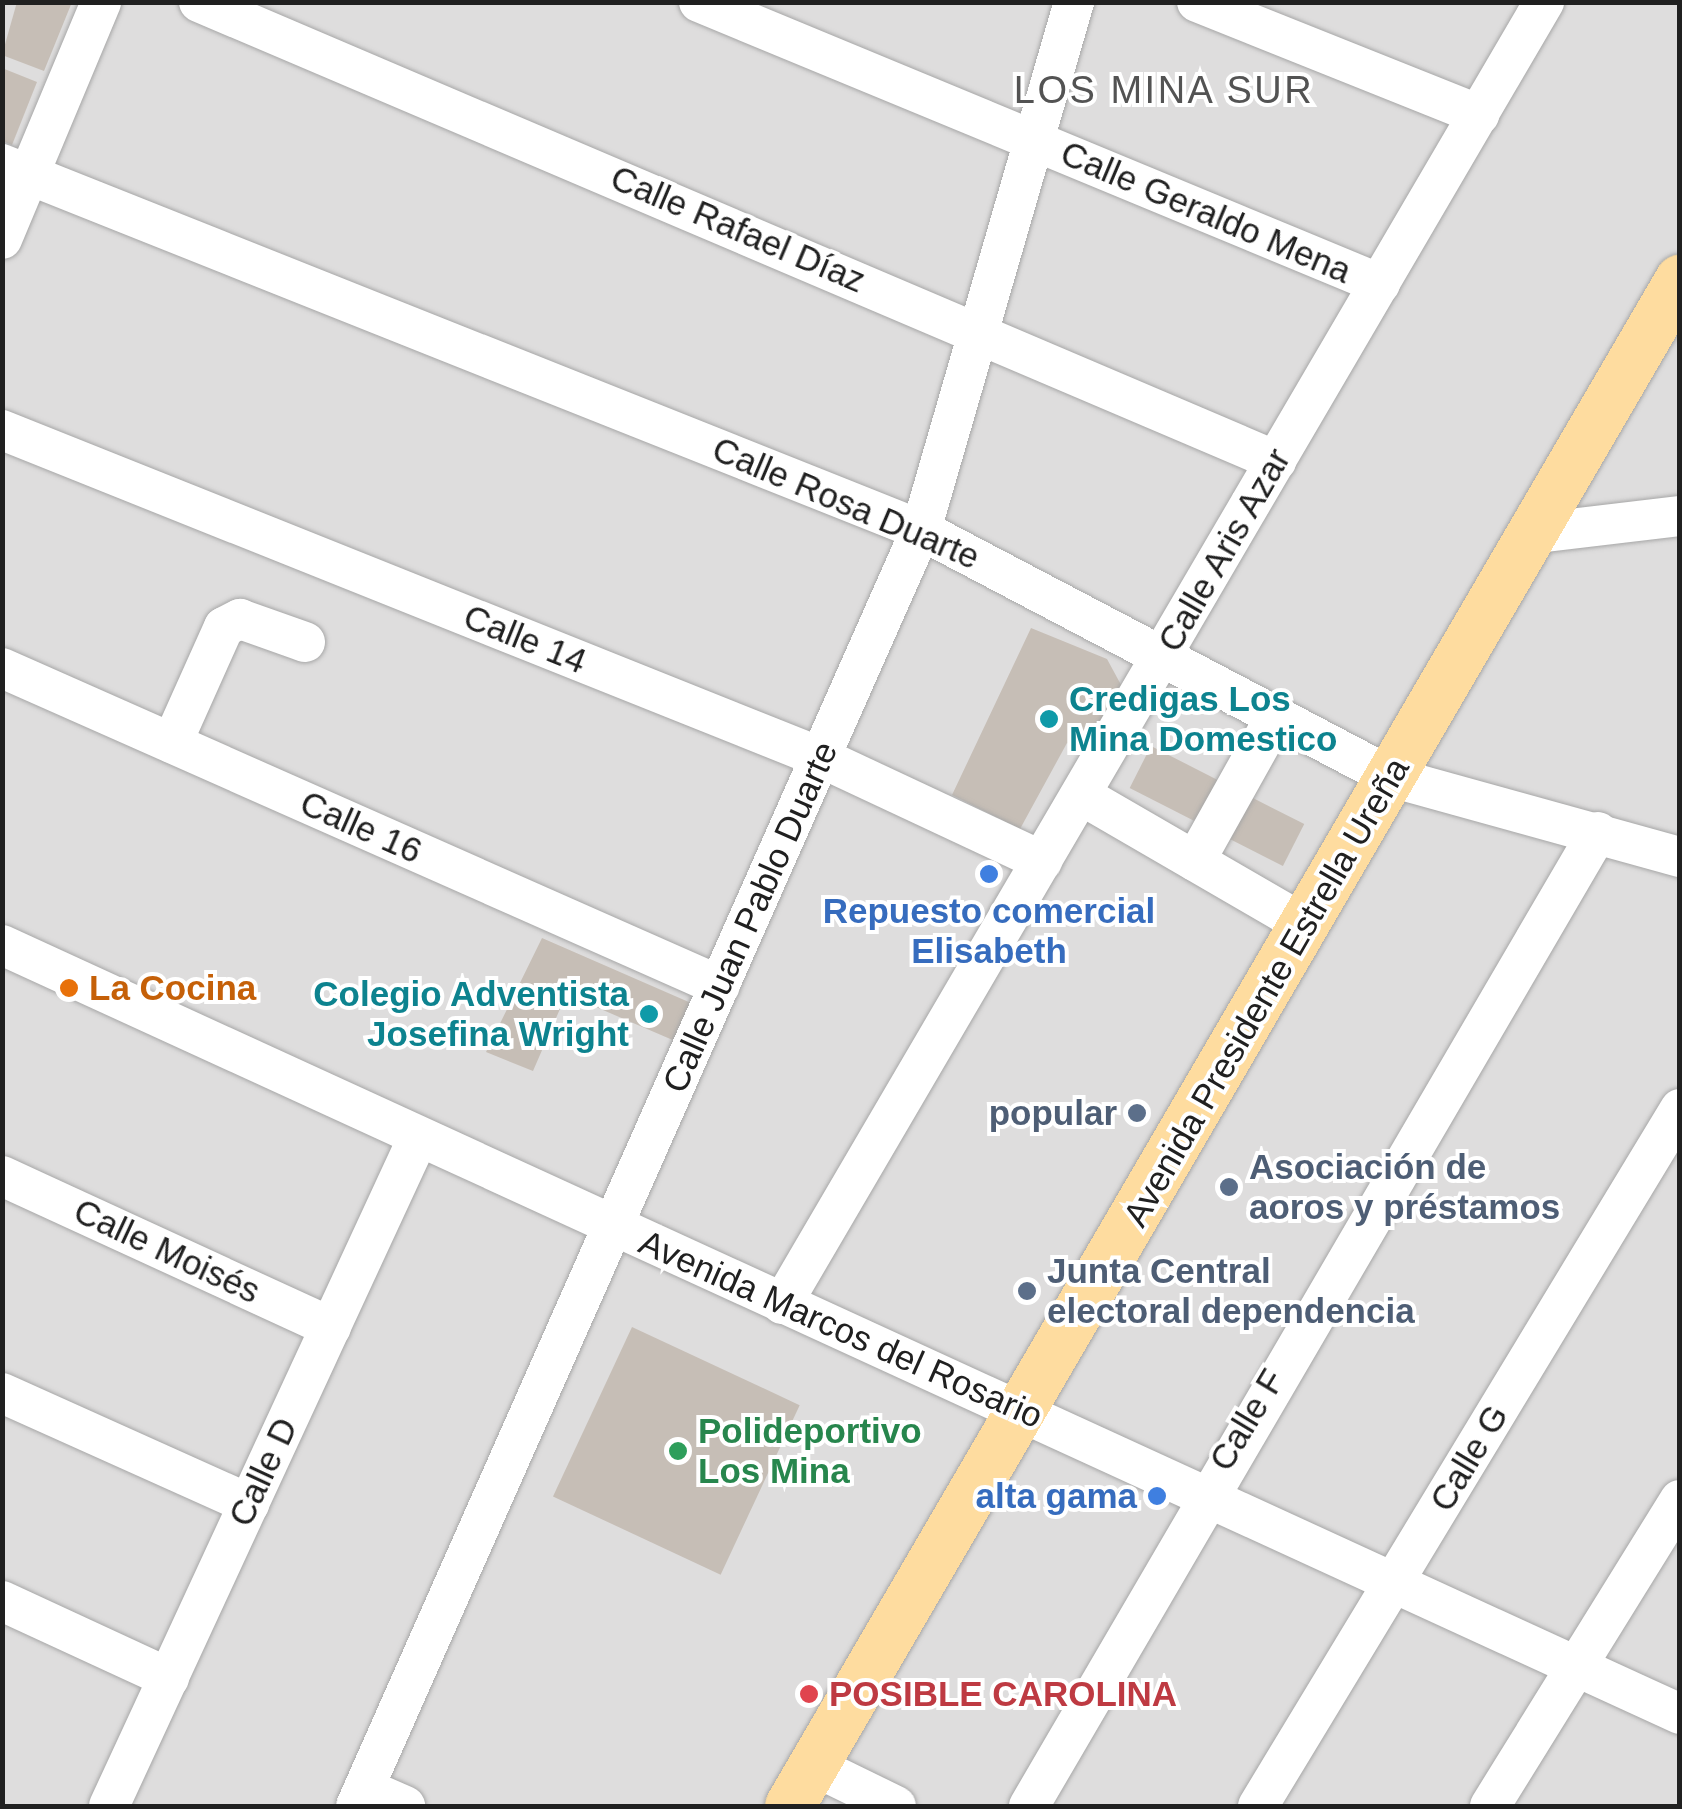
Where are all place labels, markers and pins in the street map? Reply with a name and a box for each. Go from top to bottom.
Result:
place label: Credigas Los Mina Domestico [1069,678,1337,760]
marker: Credigas Los Mina Domestico [1038,708,1060,730]
marker: Repuesto comercial Elisabeth [978,863,1000,885]
place label: Repuesto comercial Elisabeth [823,890,1155,972]
place label: La Cocina [89,967,256,1009]
place label: Colegio Adventista Josefina Wright [312,973,629,1055]
marker: La Cocina [58,977,80,999]
marker: Colegio Adventista Josefina Wright [638,1003,660,1025]
place label: popular [989,1092,1117,1134]
marker: popular [1126,1102,1148,1124]
place label: Asociación de aoros y préstamos [1249,1146,1560,1228]
marker: Asociación de aoros y préstamos [1218,1176,1240,1198]
place label: Junta Central electoral dependencia [1047,1250,1415,1332]
marker: Junta Central electoral dependencia [1016,1280,1038,1302]
place label: Polideportivo Los Mina [698,1410,922,1492]
marker: Polideportivo Los Mina [667,1440,689,1462]
place label: alta gama [976,1475,1137,1517]
marker: alta gama [1146,1485,1168,1507]
place label: POSIBLE CAROLINA [829,1673,1177,1715]
marker: POSIBLE CAROLINA [798,1683,820,1705]

